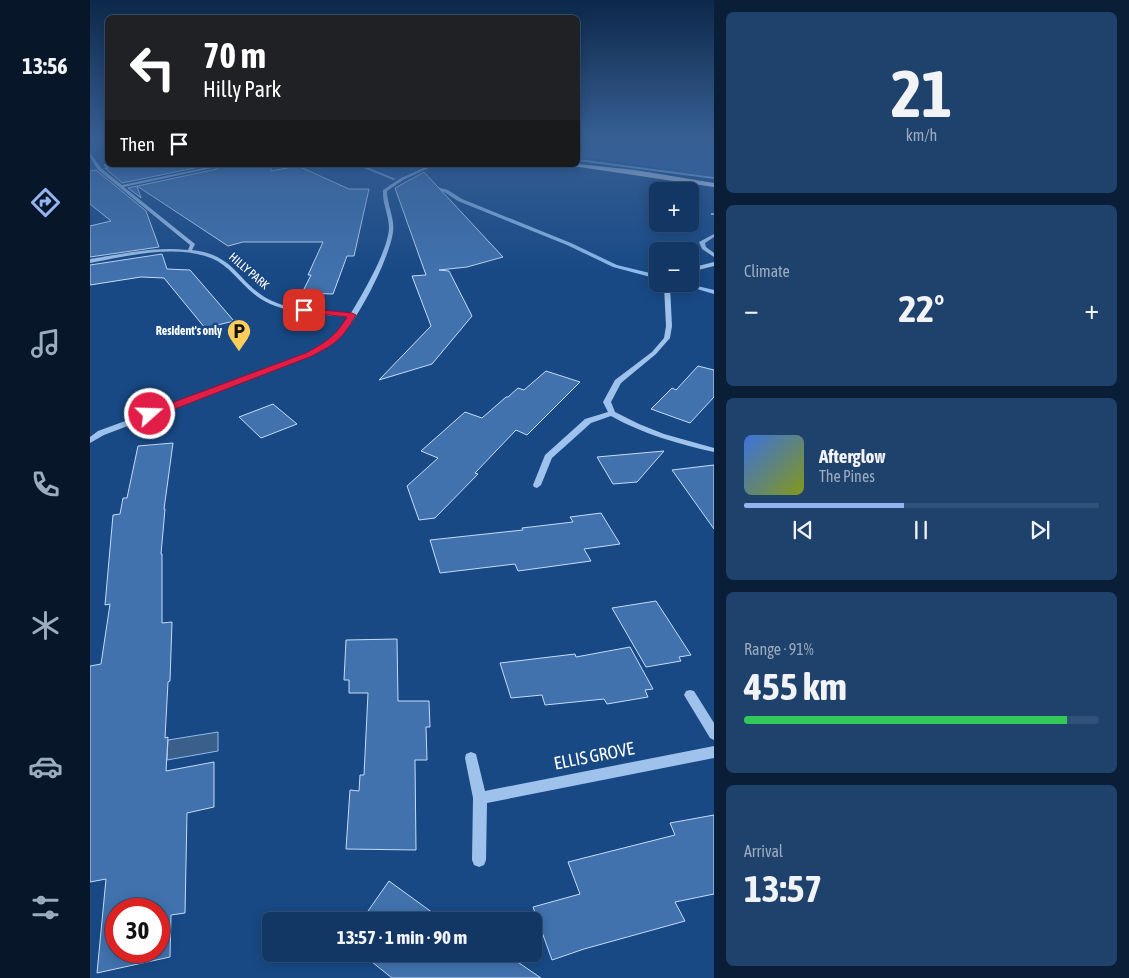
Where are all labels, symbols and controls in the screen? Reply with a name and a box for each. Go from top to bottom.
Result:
icon: left [120,35,185,100]
text: 70 m [203,35,266,75]
text: 13:56 [22,53,68,79]
text: 21 [891,56,952,131]
text: Hilly Park [203,76,281,102]
text: km/h [906,126,937,144]
icon: arrive [165,130,193,158]
text: Then [120,133,155,155]
map controls [649,182,699,292]
button: + [649,182,699,232]
icon: directions [28,185,63,220]
button: − [649,242,699,292]
street label: HILLY PARK [226,250,272,292]
text: Climate [744,262,790,280]
text: 22° [898,287,945,330]
pin [283,289,325,331]
text: − [744,293,759,325]
text: + [1084,293,1099,325]
icon: arrive [290,296,318,324]
parking icon: Resident's only [226,318,252,352]
place label: Resident's only [156,324,222,338]
icon: music [28,326,63,361]
position arrow [123,387,175,439]
text: Afterglow [819,445,886,467]
icon: phone [28,467,63,502]
text: The Pines [819,467,875,485]
icon: previous [789,516,817,544]
icon: pause [907,516,935,544]
icon: next [1026,516,1054,544]
icon: climate [28,608,63,643]
text: Range · 91% [744,640,814,658]
text: 455 km [744,665,847,708]
street label: ELLIS GROVE [552,737,636,774]
icon: car [28,749,63,784]
text: Arrival [744,842,783,860]
text: 13:57 [744,867,822,910]
icon: filters [28,890,63,925]
speed limit sign: 30 [105,898,170,963]
text: 13:57 · 1 min · 90 m [337,926,467,948]

